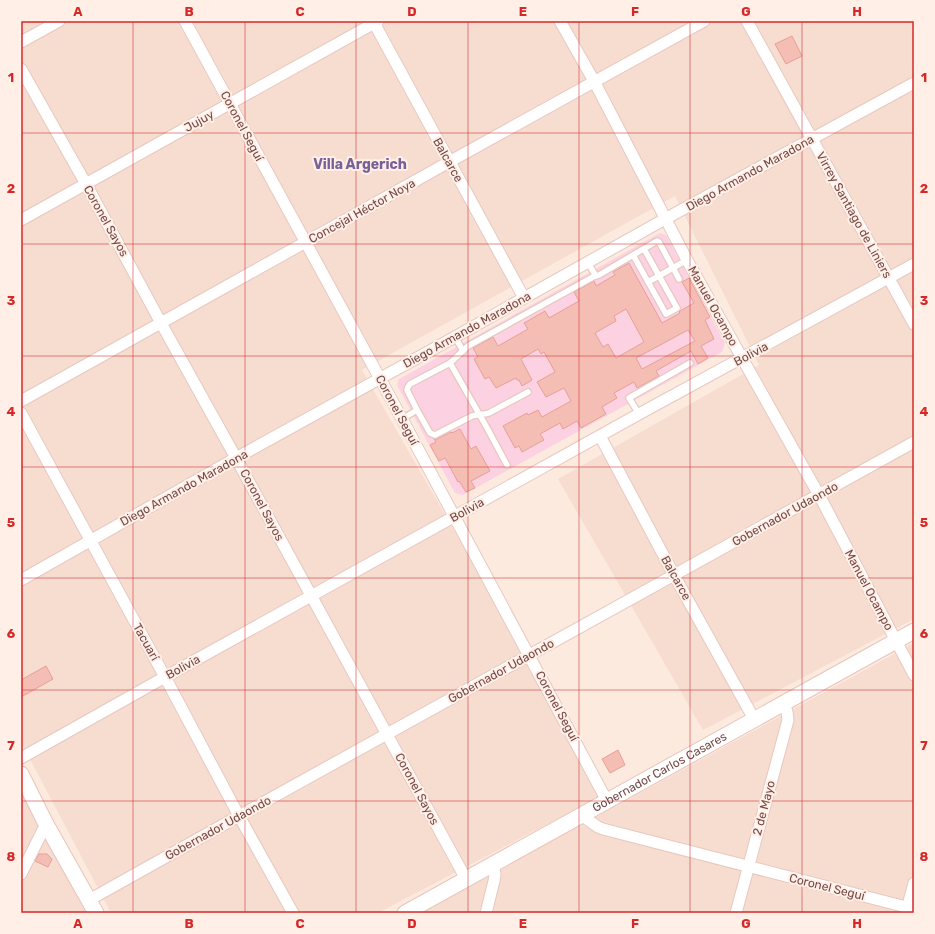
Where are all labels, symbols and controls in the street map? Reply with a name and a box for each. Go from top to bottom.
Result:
text: A [73,4,83,19]
text: B [184,4,194,19]
text: C [295,4,305,19]
text: D [407,4,417,19]
text: E [519,4,527,19]
text: F [631,4,639,19]
text: G [741,4,751,19]
text: H [852,4,862,19]
text: 1 [8,70,14,85]
text: 1 [921,70,927,85]
street label: Coronel Seguí [218,88,267,164]
street label: Jujuy [182,107,217,135]
street label: Diego Armando Maradona [684,132,816,214]
street label: Balcarce [430,135,466,185]
street label: Virrey Santiago de Liniers [813,150,895,280]
district label: Villa Argerich [313,156,407,173]
street label: Concejal Héctor Noya [306,176,418,246]
text: 2 [7,181,15,196]
text: 2 [920,181,928,196]
street label: Coronel Sayos [81,183,131,259]
street label: Manuel Ocampo [685,264,741,349]
street label: Diego Armando Maradona [401,289,533,371]
text: 3 [7,293,16,308]
text: 3 [920,293,929,308]
street label: Bolivia [731,339,771,369]
street label: Coronel Seguí [373,372,422,448]
text: 4 [7,404,16,419]
text: 4 [920,404,929,419]
street label: Diego Armando Maradona [118,447,250,529]
street label: Coronel Sayos [237,467,287,543]
street label: Gobernador Udaondo [730,479,841,549]
street label: Bolivia [447,495,487,525]
text: 5 [7,515,15,530]
text: 5 [920,515,928,530]
street label: Manuel Ocampo [842,547,896,633]
street label: Balcarce [658,553,694,603]
street label: Tacuarí [130,621,162,664]
text: 6 [7,626,16,641]
text: 6 [920,626,929,641]
street label: Gobernador Udaondo [446,636,557,706]
street label: Bolivia [163,652,203,682]
street label: Coronel Seguí [533,668,582,744]
street label: Gobernador Carlos Casares [590,729,729,815]
text: 7 [7,738,15,753]
text: 7 [920,738,928,753]
street label: Coronel Sayos [392,751,442,827]
street label: 2 de Mayo [750,779,778,837]
street label: Gobernador Udaondo [163,793,274,863]
text: 8 [7,849,16,864]
text: 8 [920,849,929,864]
street label: Coronel Seguí [788,871,867,903]
text: A [73,916,83,931]
text: B [184,916,194,931]
text: C [295,916,305,931]
text: D [407,916,417,931]
text: E [519,916,527,931]
text: F [631,916,639,931]
text: G [741,916,751,931]
text: H [852,916,862,931]

